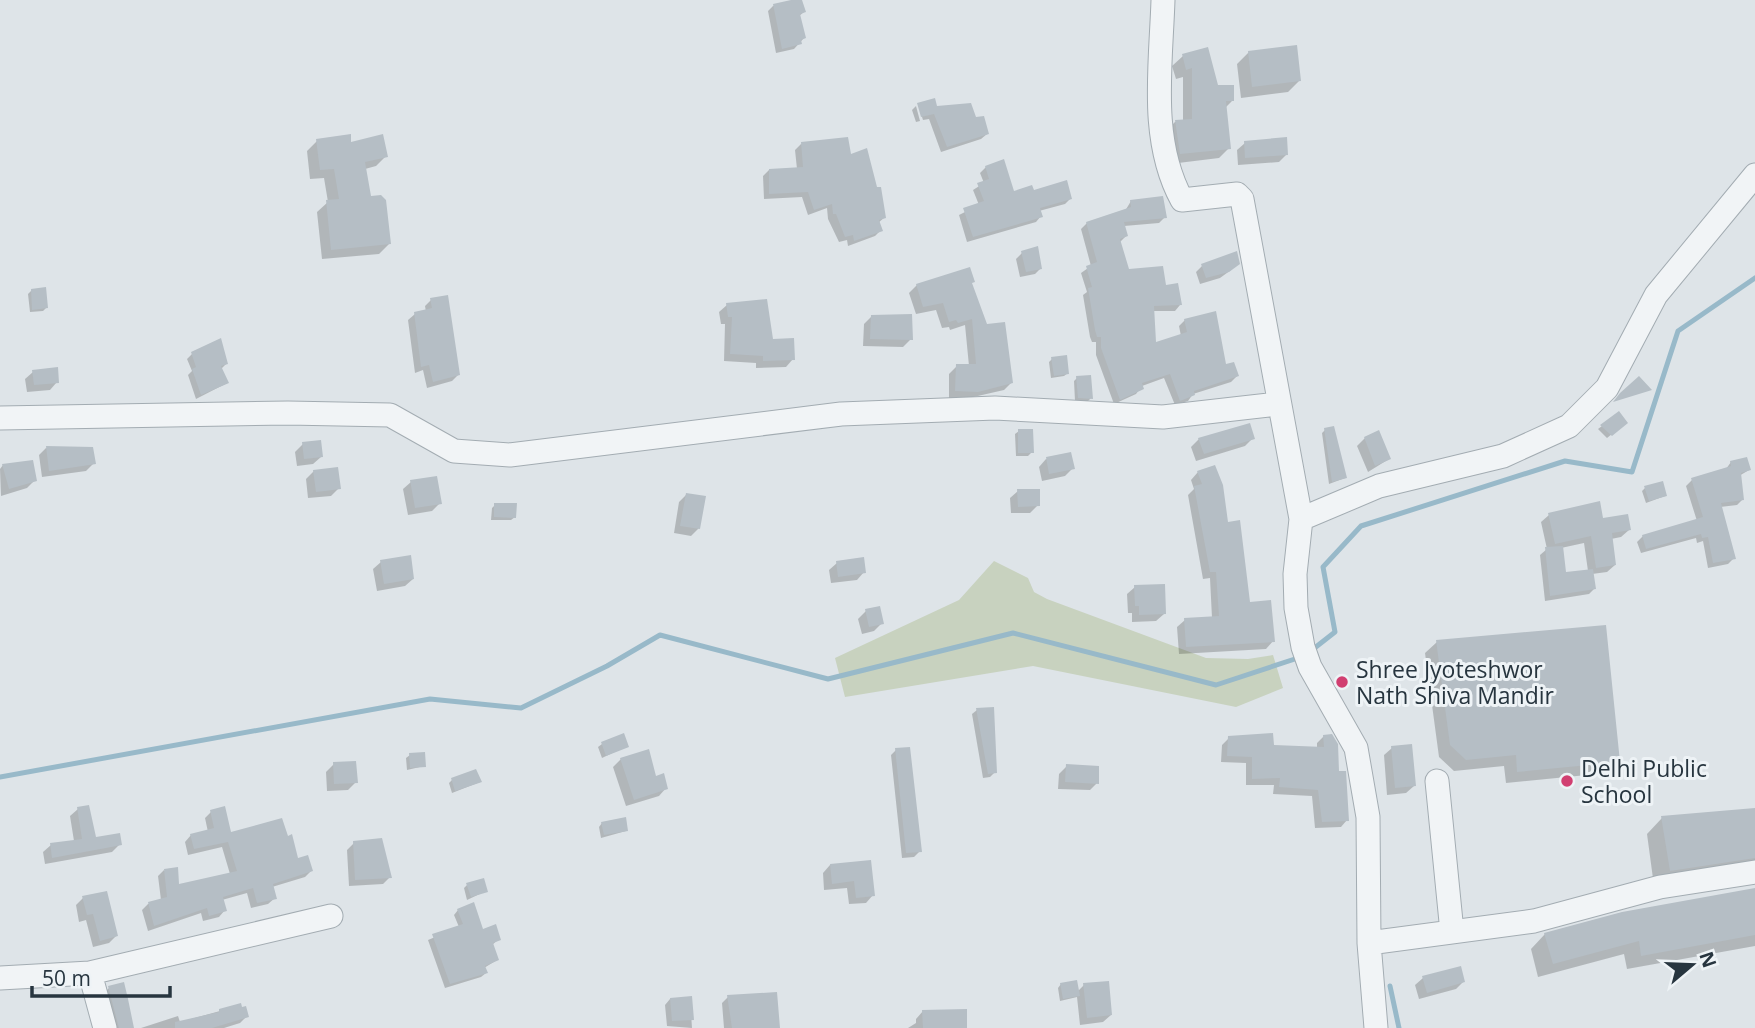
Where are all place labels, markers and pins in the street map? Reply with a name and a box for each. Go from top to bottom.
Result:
place label: Shree Jyoteshwor Nath Shiva Mandir [1356,653,1555,711]
marker: Shree Jyoteshwor Nath Shiva Mandir [1334,674,1350,690]
place label: Delhi Public School [1581,752,1707,810]
marker: Delhi Public School [1559,773,1575,789]

